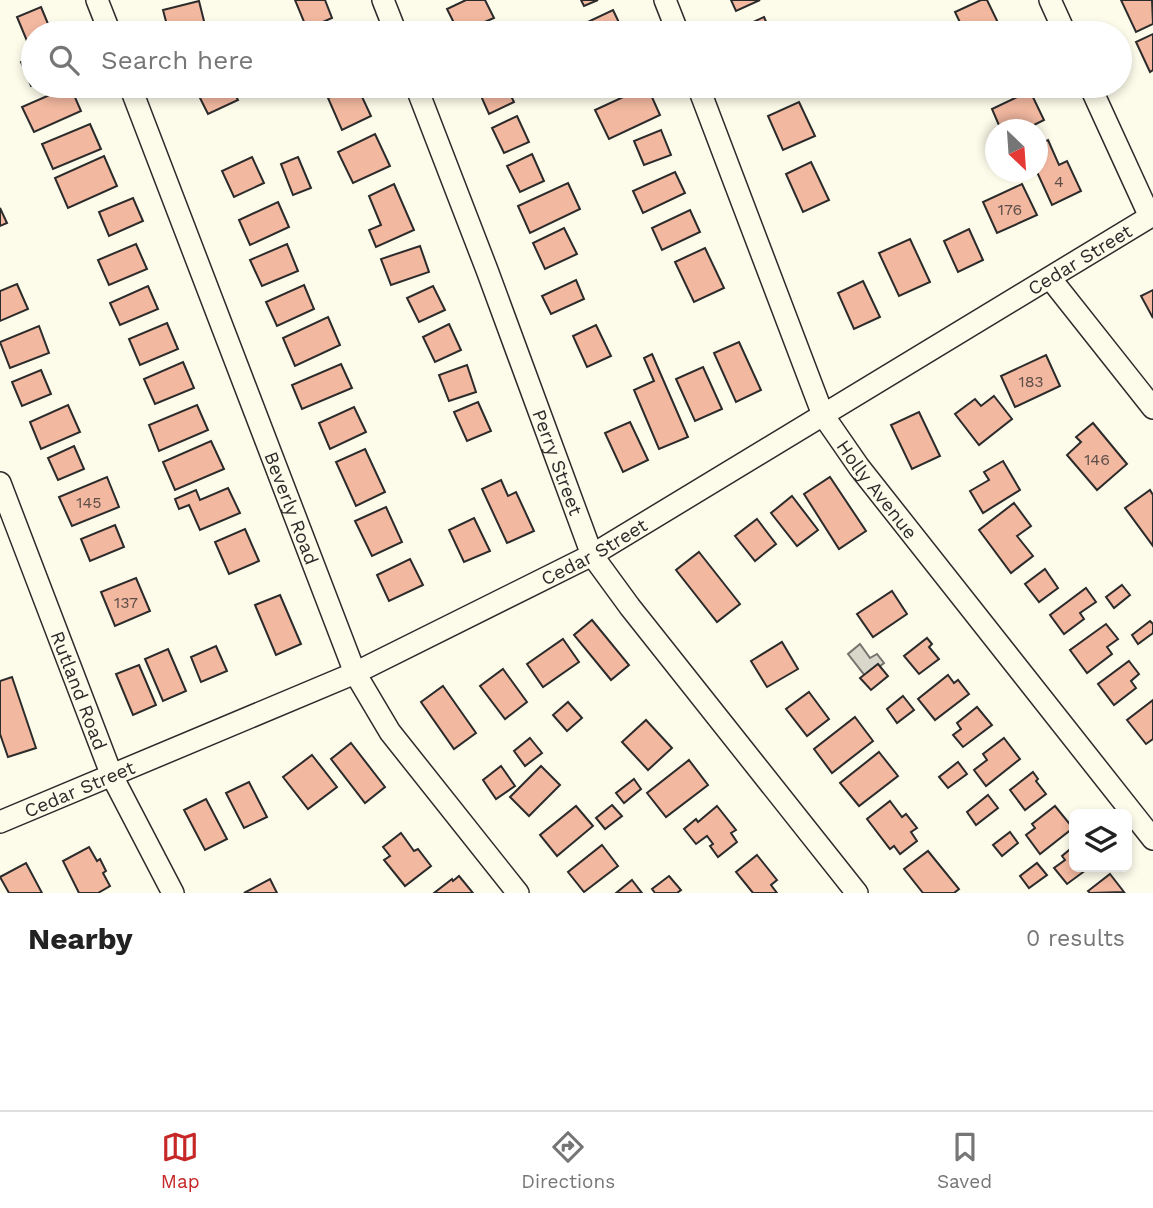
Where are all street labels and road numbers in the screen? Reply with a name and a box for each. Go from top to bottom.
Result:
street label: Cedar Street [1024,220,1136,300]
street label: Perry Street [527,406,587,518]
street label: Holly Avenue [832,436,922,544]
street label: Beverly Road [259,448,323,568]
street label: Cedar Street [537,513,651,591]
street label: Rutland Road [46,628,112,753]
street label: Cedar Street [21,756,138,823]

